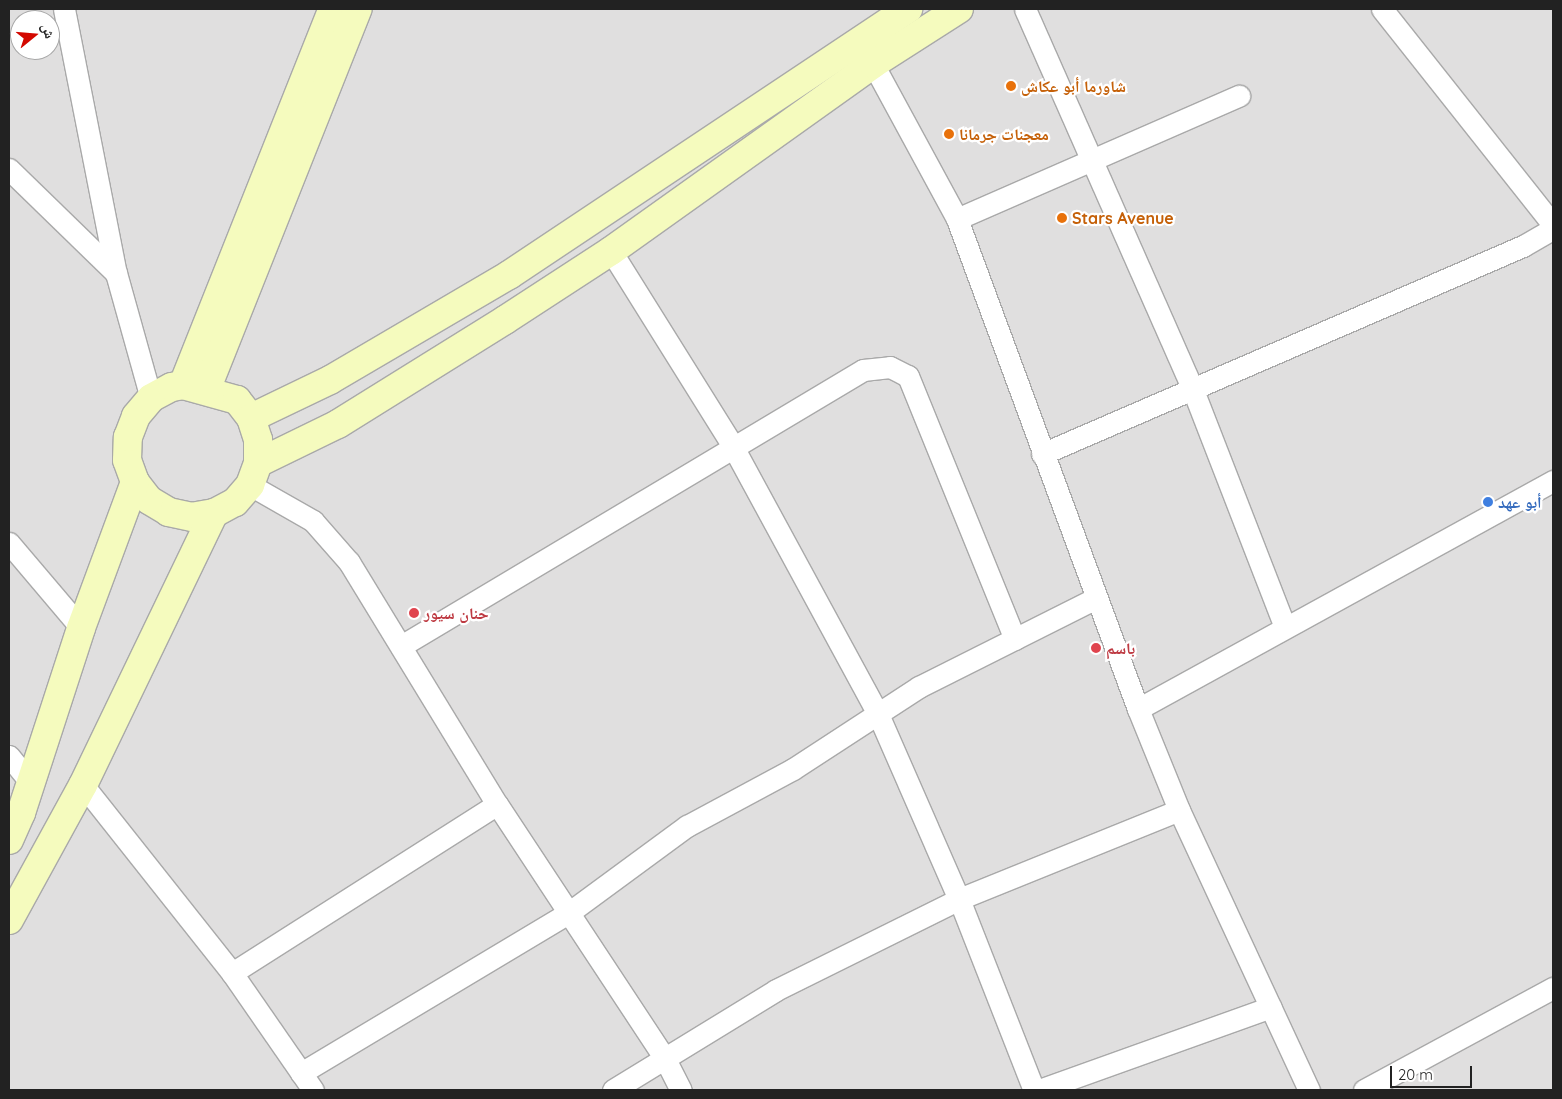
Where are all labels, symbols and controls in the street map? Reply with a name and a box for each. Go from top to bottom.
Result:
north arrow [10,10,60,60]
text: ش [38,21,59,41]
place label: شاورما أبو عكاش [1021,76,1126,96]
marker: شاورما أبو عكاش [1005,80,1017,92]
place label: معجنات جرمانا [959,124,1049,144]
marker: معجنات جرمانا [943,128,955,140]
place label: Stars Avenue [1072,208,1174,228]
marker: Stars Avenue [1056,212,1068,224]
place label: أبو عهد [1498,492,1542,512]
marker: أبو عهد [1482,496,1494,508]
place label: حنان سيور [424,603,489,623]
marker: حنان سيور [408,607,420,619]
place label: باسم [1106,638,1135,658]
marker: باسم [1090,642,1102,654]
scale bar [1392,1056,1474,1088]
text: 20 m [1398,1065,1433,1084]

